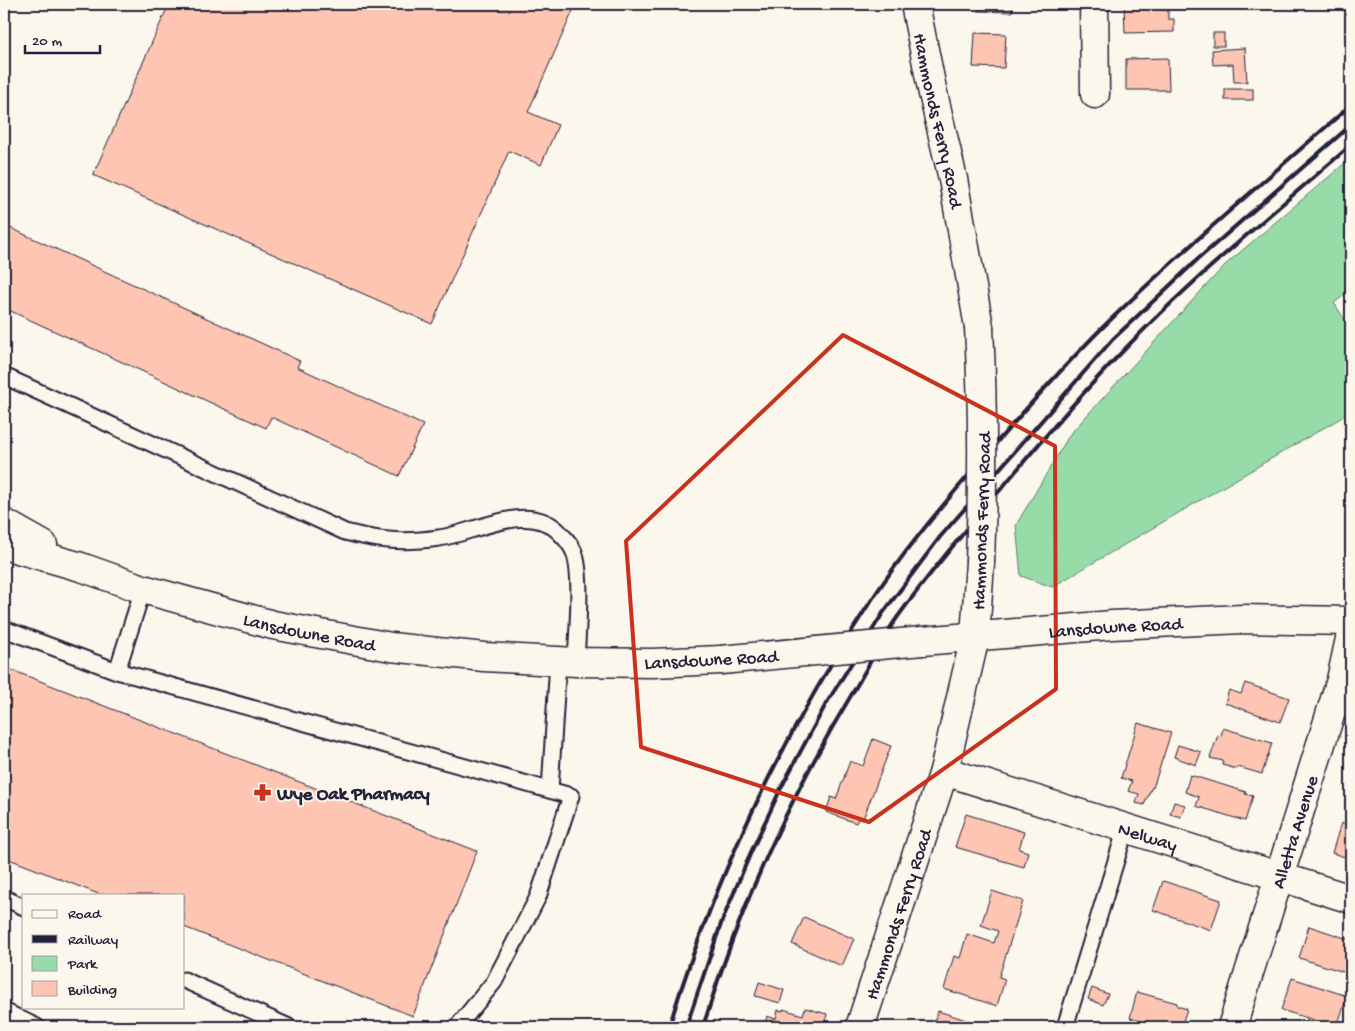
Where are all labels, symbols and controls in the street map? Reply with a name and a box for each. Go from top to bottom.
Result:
scale bar [25,22,100,54]
street label: Hammonds Ferry Road [906,32,966,212]
text: 20 m [32,33,62,51]
street label: Hammonds Ferry Road [969,430,998,611]
street label: Lansdowne Road [240,609,379,659]
street label: Lansdowne Road [1048,614,1185,645]
street label: Lansdowne Road [644,646,781,676]
street label: Alletta Avenue [1268,773,1325,892]
pharmacy icon: Wye Oak Pharmacy [253,782,273,802]
place label: Wye Oak Pharmacy [276,784,430,807]
street label: Nelway [1115,818,1180,859]
street label: Hammonds Ferry Road [862,825,940,1003]
legend [22,894,185,1008]
text: Road [68,906,102,924]
text: Railway [68,932,119,950]
text: Park [67,956,98,974]
text: Building [67,982,117,1000]

